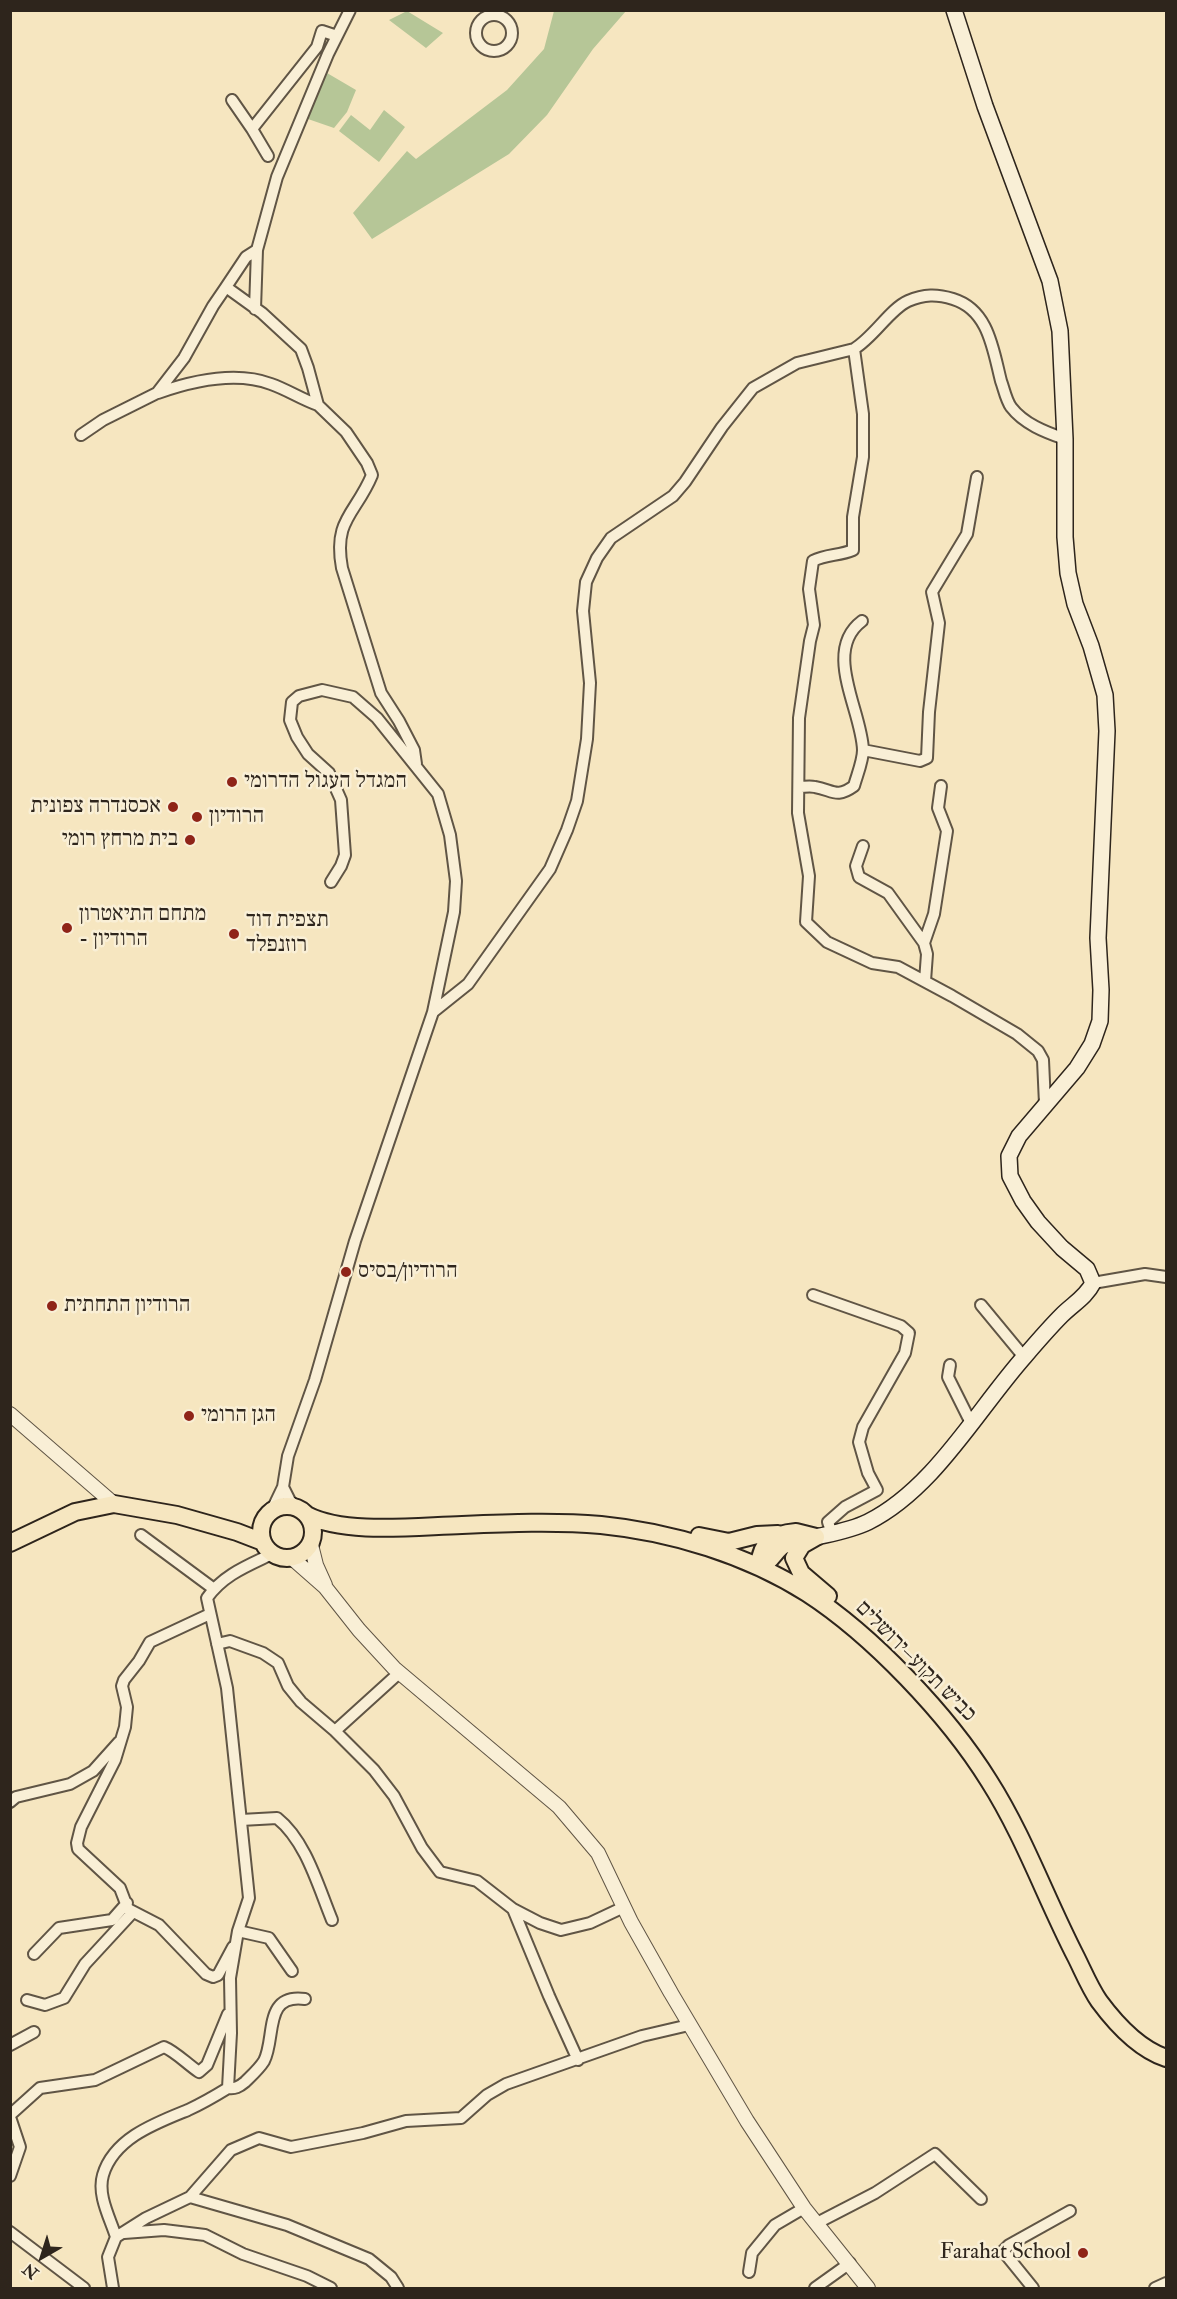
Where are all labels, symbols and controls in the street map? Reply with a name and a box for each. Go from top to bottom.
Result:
place label: המגדל העגול הדרומי [244,769,407,795]
marker: המגדל העגול הדרומי [225,775,239,789]
place label: אכסנדרה צפונית [31,794,161,820]
marker: אכסנדרה צפונית [166,800,180,814]
place label: הרודיון [209,804,264,830]
marker: הרודיון [190,810,204,824]
place label: בית מרחץ רומי [62,827,178,853]
marker: בית מרחץ רומי [183,833,197,847]
place label: מתחם התיאטרון - הרודיון [79,902,206,954]
place label: תצפית דוד רוזנפלד [246,908,329,960]
marker: מתחם התיאטרון - הרודיון [60,921,74,935]
marker: תצפית דוד רוזנפלד [227,927,241,941]
place label: הרודיון/בסיס [358,1259,458,1285]
marker: הרודיון/בסיס [339,1265,353,1279]
place label: הרודיון התחתית [64,1293,190,1319]
marker: הרודיון התחתית [45,1299,59,1313]
place label: הגן הרומי [201,1403,276,1429]
marker: הגן הרומי [182,1409,196,1423]
street label: כביש תקוע–ירושלים [849,1596,981,1728]
north arrow [12,2227,72,2287]
place label: Farahat School [940,2240,1071,2266]
marker: Farahat School [1076,2246,1090,2260]
text: N [19,2259,43,2283]

